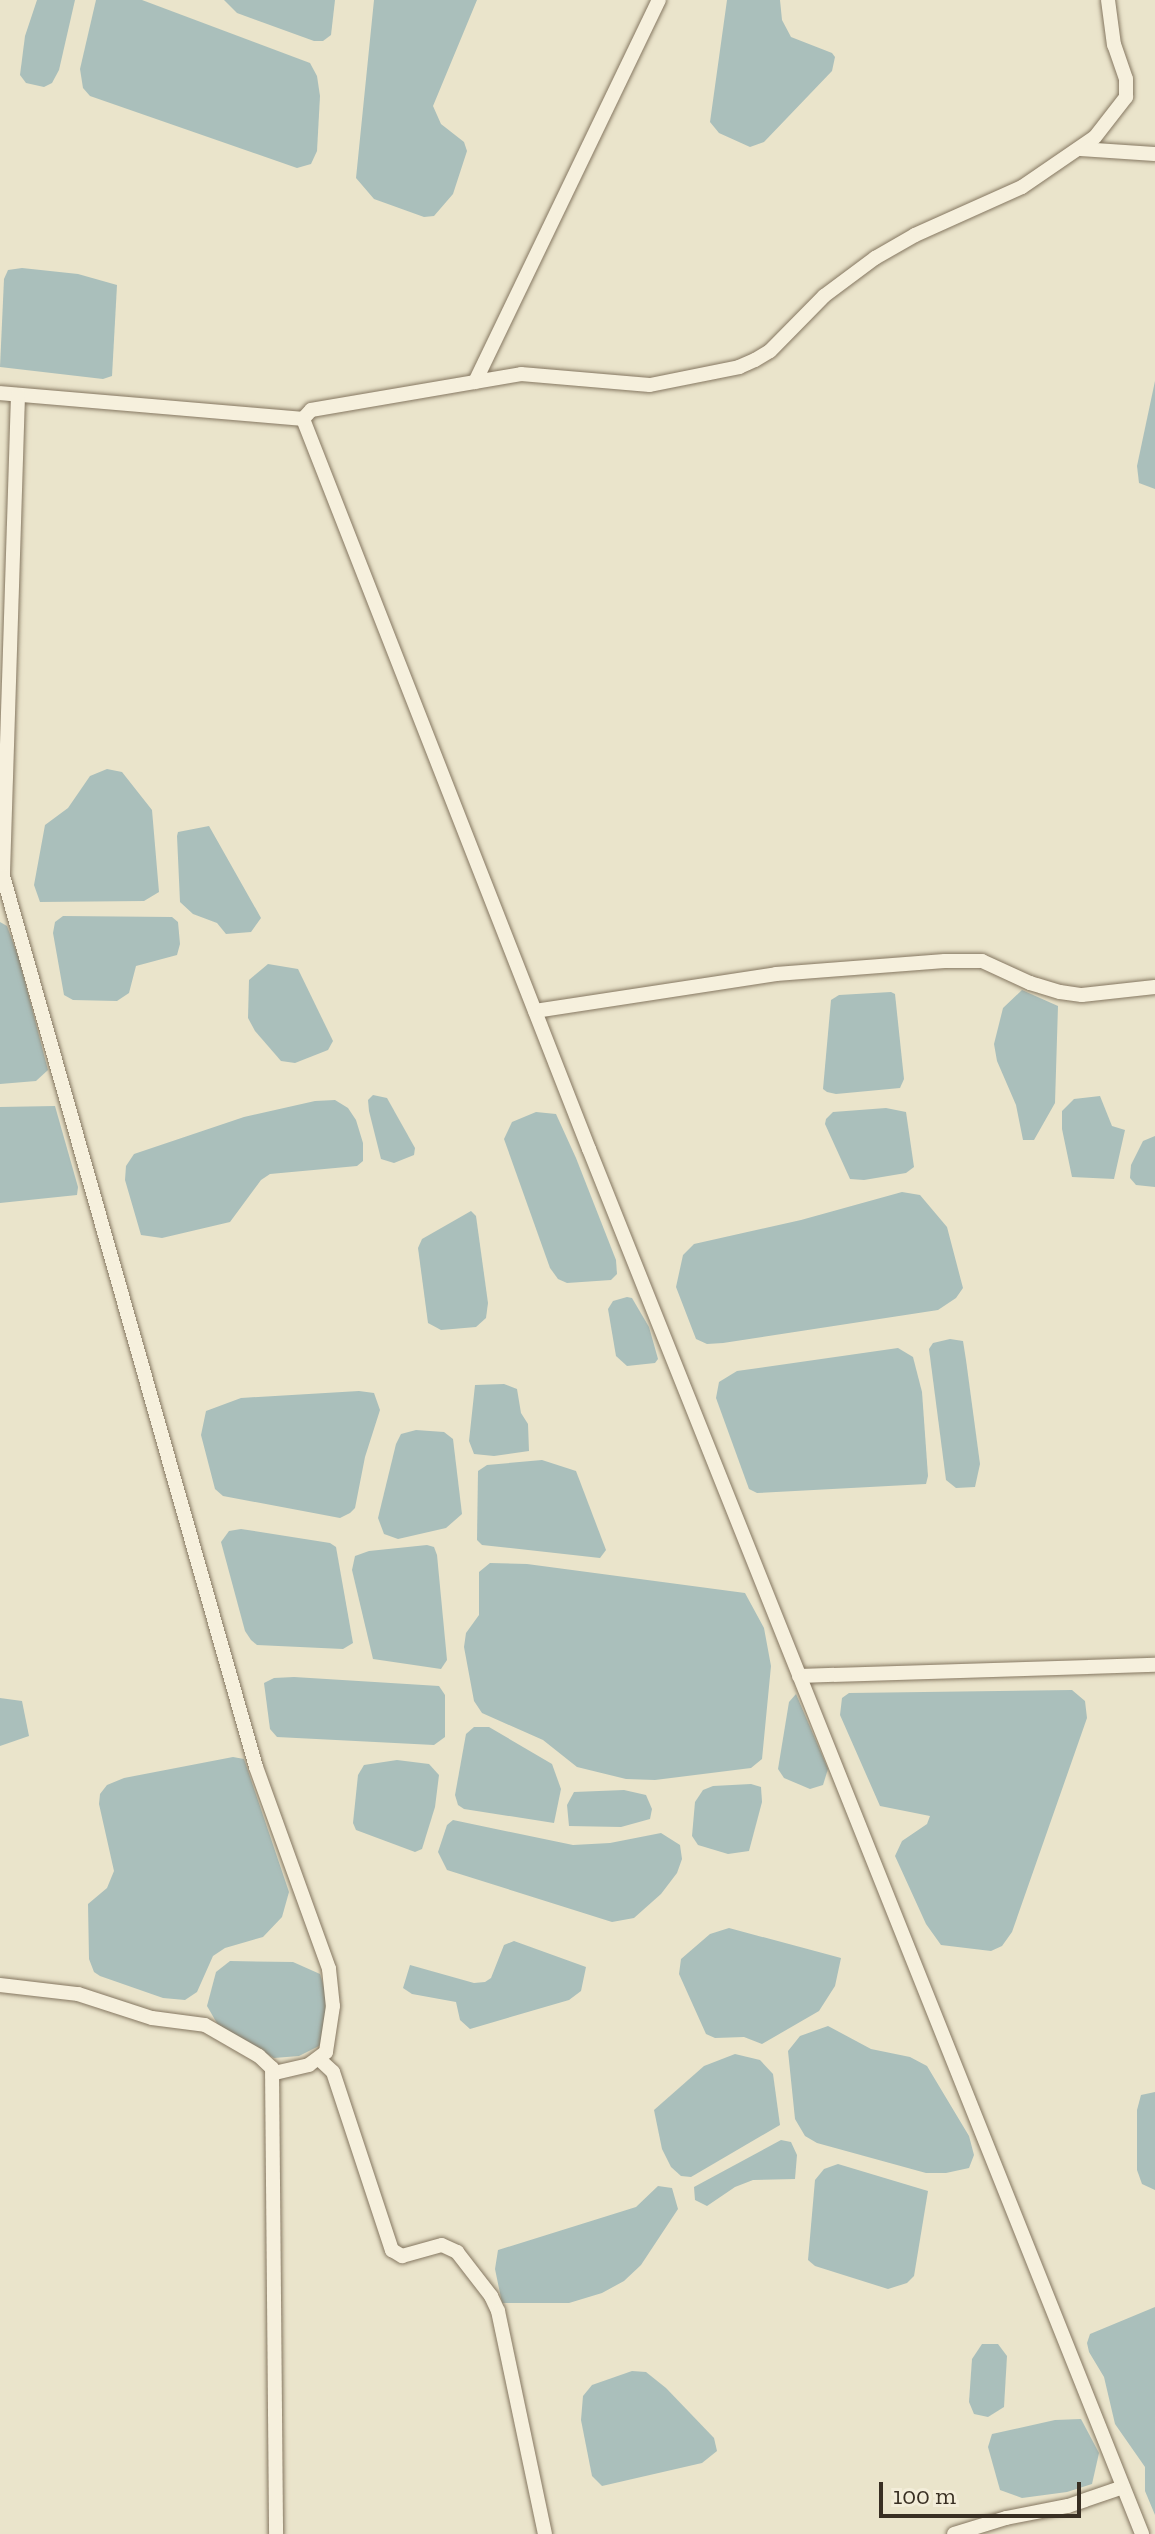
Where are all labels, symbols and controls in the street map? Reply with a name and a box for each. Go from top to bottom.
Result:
scale bar [883,2466,1085,2516]
text: 100 m [893,2481,956,2510]

